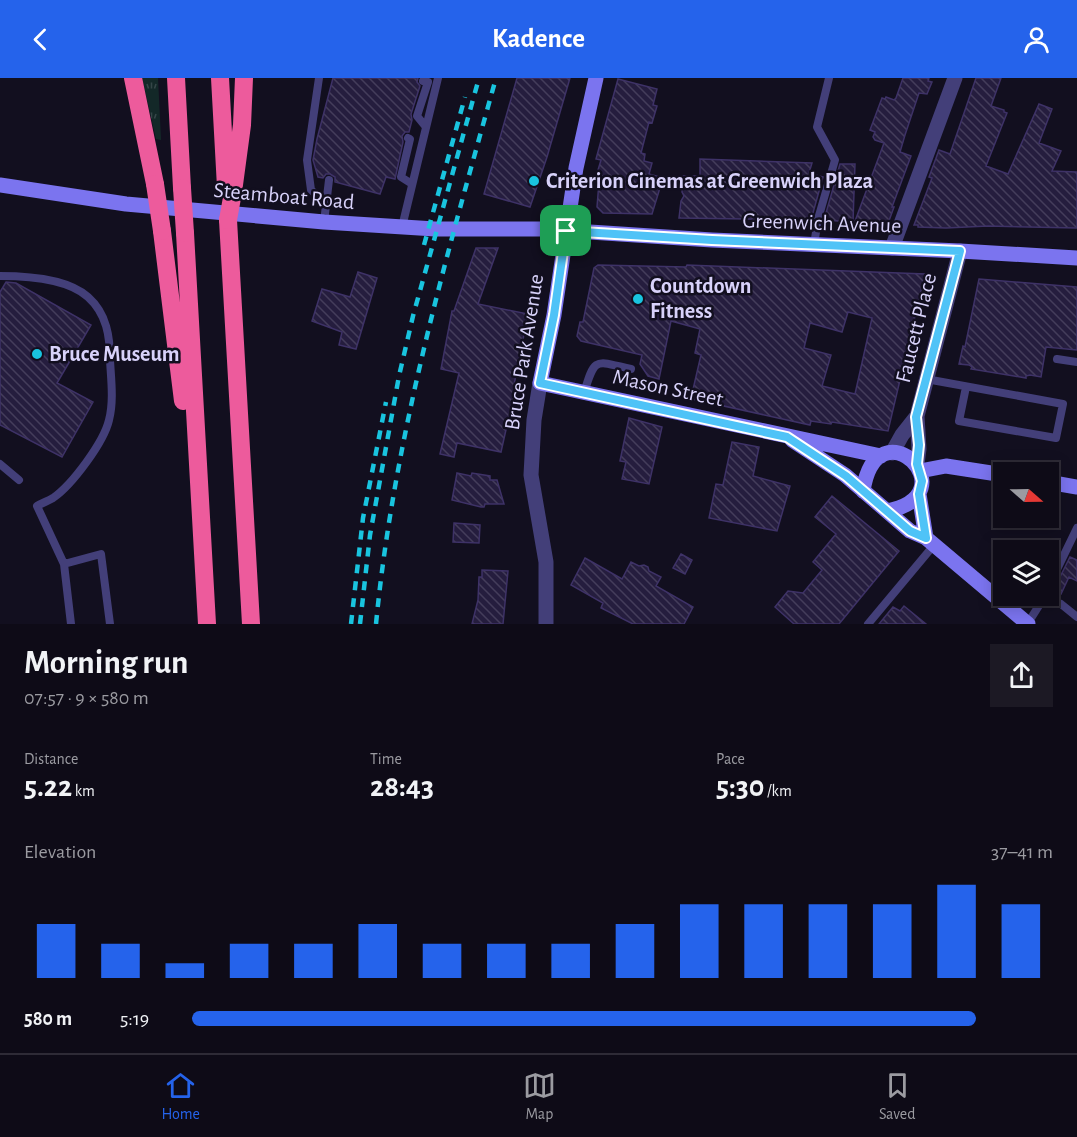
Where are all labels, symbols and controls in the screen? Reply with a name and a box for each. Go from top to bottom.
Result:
icon: back [24,23,57,56]
icon: person [1020,23,1053,56]
text: Kadence [492,25,585,52]
place label: Criterion Cinemas at Greenwich Plaza [546,170,874,192]
marker: Criterion Cinemas at Greenwich Plaza [527,174,541,188]
street label: Steamboat Road [213,179,355,213]
pin [540,205,591,256]
street label: Greenwich Avenue [742,209,902,237]
icon: arrive [549,214,582,247]
street label: Faucett Place [892,271,940,385]
street label: Bruce Park Avenue [501,272,547,432]
place label: Countdown Fitness [650,275,751,322]
marker: Countdown Fitness [631,292,645,306]
place label: Bruce Museum [49,343,180,365]
marker: Bruce Museum [30,347,44,361]
street label: Mason Street [611,366,725,410]
north arrow [993,462,1059,528]
map controls [993,462,1059,606]
button: layers [993,540,1059,606]
button: share [990,644,1053,707]
text: Morning run [24,647,188,680]
text: 07:57 · 9 × 580 m [24,688,149,708]
text: Distance [24,751,78,767]
text: Time [370,751,402,767]
text: Pace [716,751,745,767]
text: 5.22 [24,772,72,802]
text: 28:43 [370,772,434,802]
text: 5:30 [716,772,764,802]
text: km [72,783,95,799]
text: /km [764,783,792,799]
text: Elevation [24,842,96,862]
text: 37–41 m [991,842,1053,862]
text: 580 m [24,1009,72,1029]
text: 5:19 [120,1009,149,1029]
tab: Home [161,1069,200,1124]
tab: Map [523,1069,556,1124]
tab: Saved [879,1069,916,1124]

